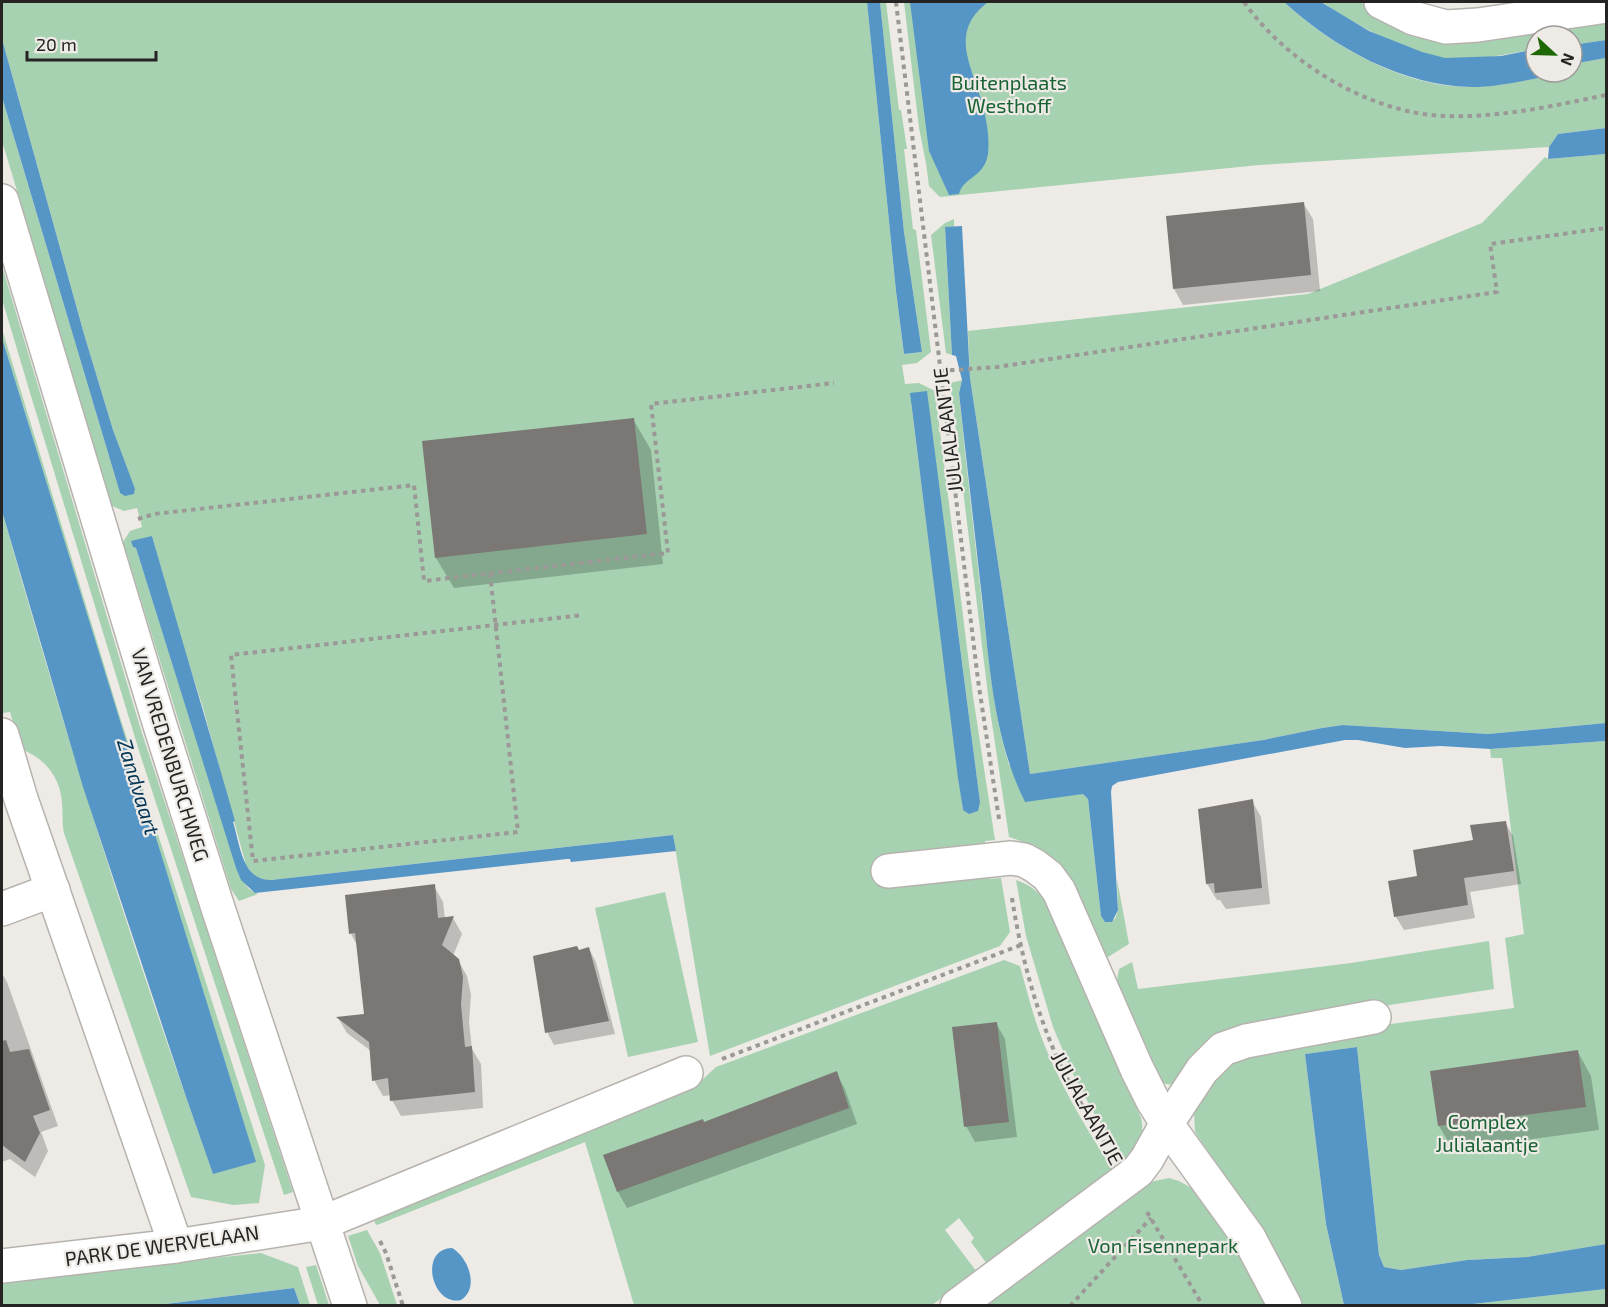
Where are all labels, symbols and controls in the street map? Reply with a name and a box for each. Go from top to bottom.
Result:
scale bar [27,24,156,62]
north arrow [1524,24,1584,84]
text: 20 m [36,33,77,55]
text: N [1557,51,1579,69]
park label: Buitenplaats Westhoff [951,70,1067,117]
street label: JULIALAANTJE [927,366,967,494]
street label: VAN VREDENBURCHWEG [127,645,215,864]
water label: Zandvaart [113,735,166,838]
street label: JULIALAANTJE [1047,1047,1129,1169]
park label: Complex Julialaantje [1436,1109,1538,1156]
street label: PARK DE WERVELAAN [63,1220,260,1271]
park label: Von Fisennepark [1088,1233,1238,1257]

